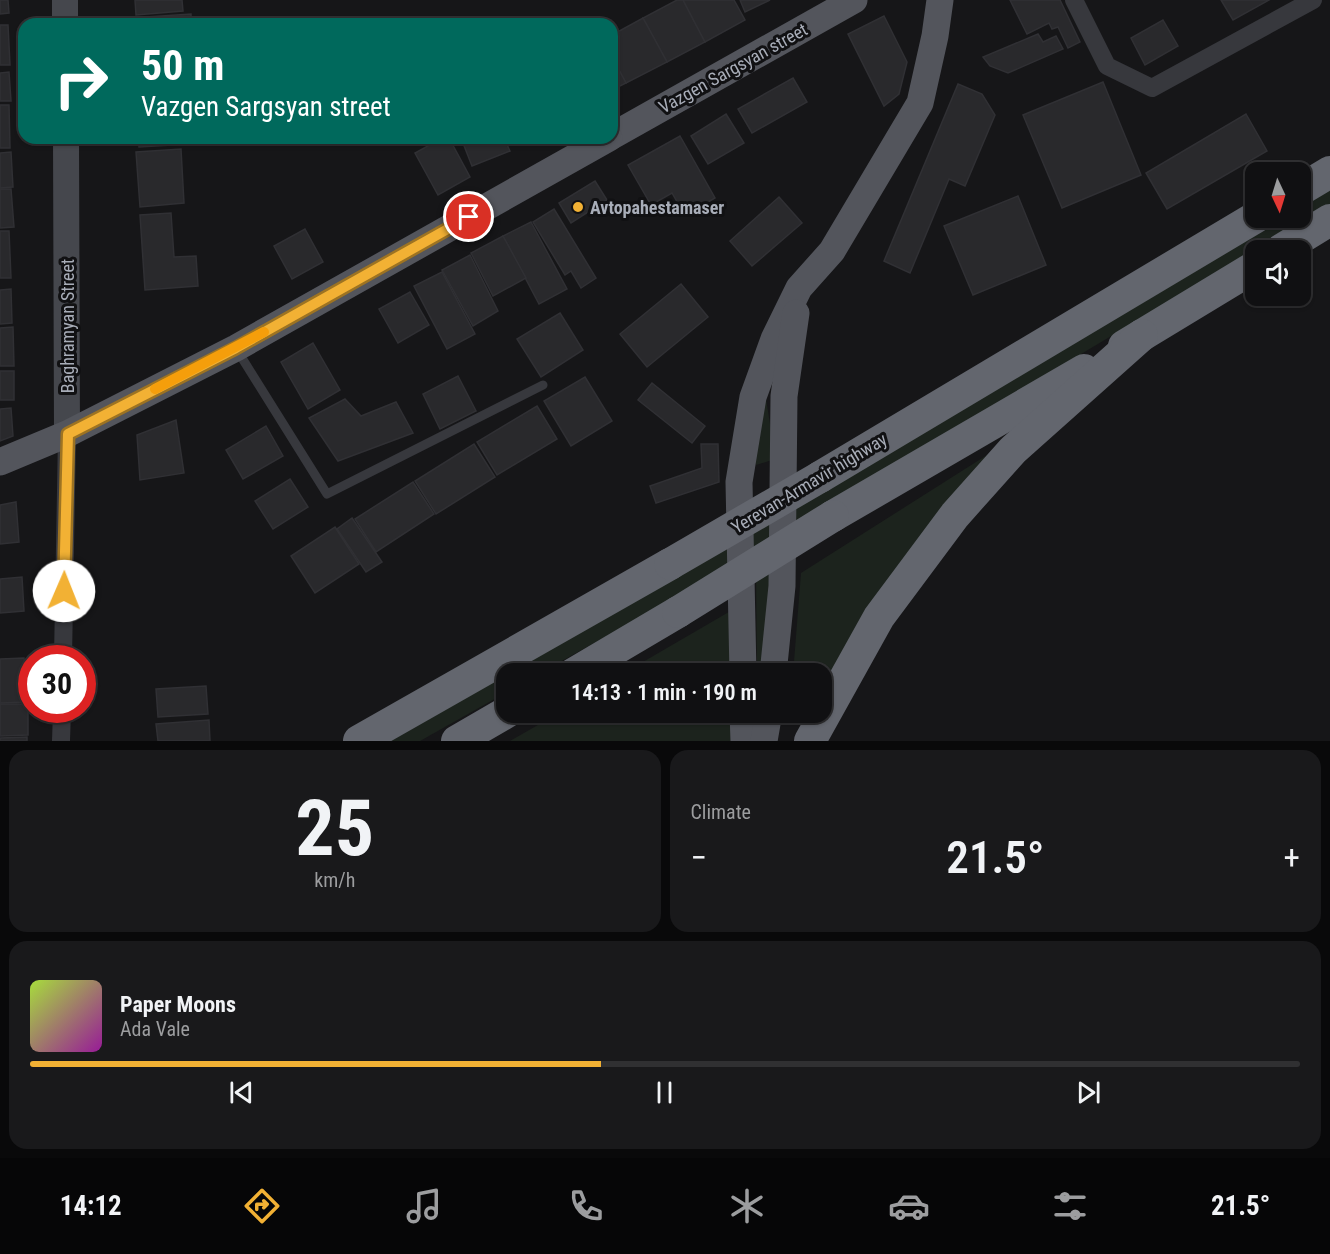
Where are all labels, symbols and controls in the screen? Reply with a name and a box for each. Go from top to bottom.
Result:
street label: Vazgen Sargsyan street [655,18,811,118]
text: 50 m [141,41,224,90]
icon: right [42,42,120,120]
text: Vazgen Sargsyan street [141,91,391,123]
north arrow [1245,162,1311,228]
map controls [1245,162,1311,306]
pin [443,191,494,242]
place label: Avtopahestamaser [590,197,724,218]
icon: arrive [452,200,485,233]
marker: Avtopahestamaser [571,200,585,214]
button: sound [1245,240,1311,306]
street label: Baghramyan Street [57,259,78,393]
street label: Yerevan-Armavir highway [727,428,891,538]
position arrow [32,559,96,623]
speed limit sign: 30 [18,645,96,723]
text: 14:13 · 1 min · 190 m [571,680,757,705]
text: 25 [295,783,374,874]
text: Climate [691,800,751,824]
text: 21.5° [946,831,1044,884]
text: − [691,838,707,877]
text: + [1284,838,1300,877]
text: km/h [314,868,355,892]
text: Paper Moons [120,992,236,1017]
text: Ada Vale [120,1017,190,1041]
icon: previous [225,1076,258,1109]
icon: pause [648,1076,681,1109]
icon: next [1072,1076,1105,1109]
icon: directions [241,1185,283,1227]
icon: music [403,1185,445,1227]
icon: phone [565,1185,607,1227]
icon: climate [726,1185,768,1227]
icon: car [888,1185,930,1227]
icon: filters [1049,1185,1091,1227]
text: 14:12 [60,1190,122,1222]
text: 21.5° [1211,1190,1270,1222]

